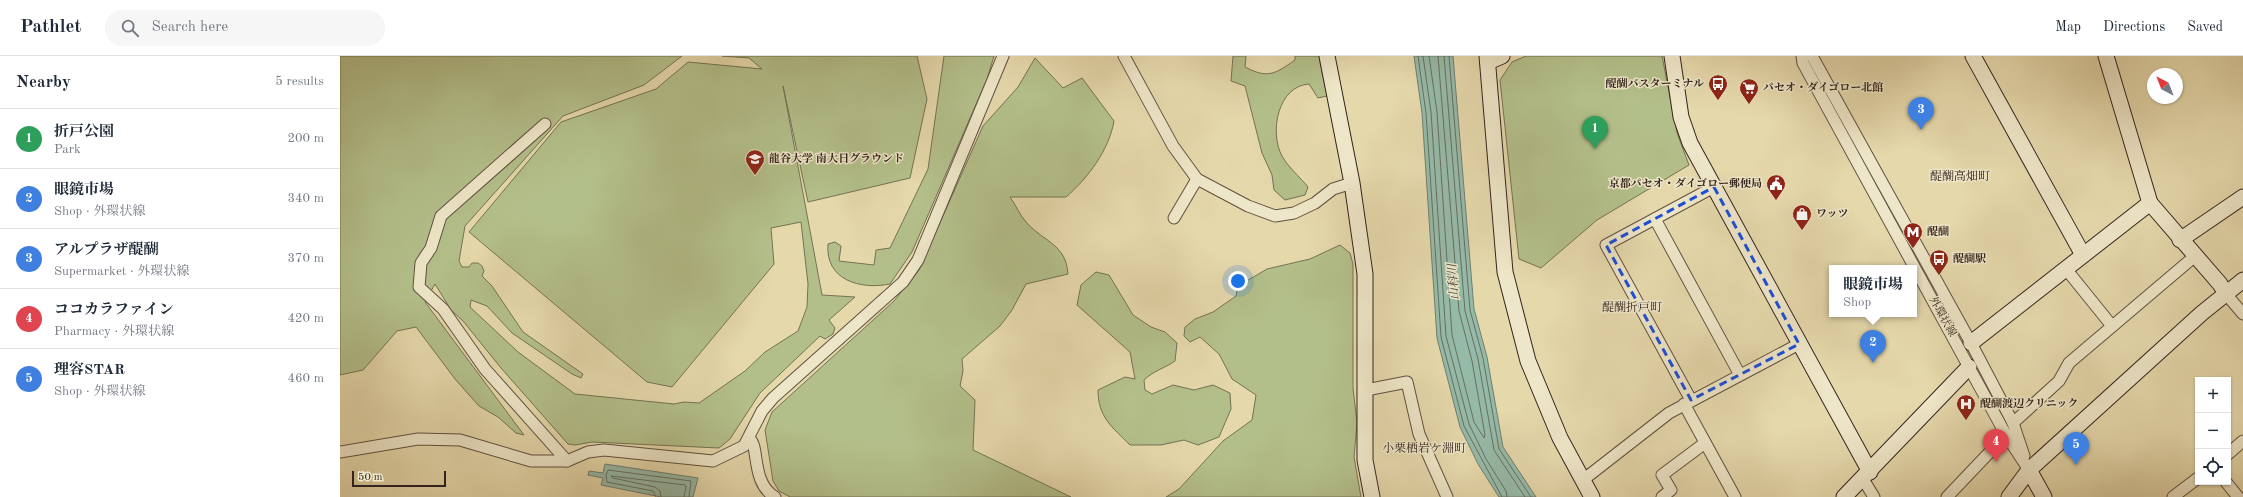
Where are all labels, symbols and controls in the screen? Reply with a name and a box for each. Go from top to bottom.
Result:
search box [105,10,385,46]
icon: search [119,17,141,39]
text: Pathlet [20,18,81,37]
text: Search here [151,20,228,35]
text: Map [2055,20,2081,34]
text: Directions [2103,20,2165,34]
text: Saved [2187,20,2223,34]
north arrow [2147,68,2183,104]
bus stop icon: 醍醐バスターミナル [1707,73,1729,101]
text: Nearby [16,74,71,91]
text: 5 results [275,75,324,88]
place label: 醍醐バスターミナル [1606,77,1704,90]
supermarket icon: パセオ・ダイゴロー北館 [1738,77,1760,105]
place label: パセオ・ダイゴロー北館 [1762,81,1883,94]
pin: 3 [1908,97,1934,130]
pin: 1 [1582,116,1608,149]
text: 折戸公園 [54,125,114,140]
text: 1 [25,132,33,145]
text: 200 m [287,132,324,145]
text: Park [54,143,81,156]
school or university icon: 龍谷大学 南大日グラウンド [744,148,766,176]
place label: 龍谷大学 南大日グラウンド [769,152,904,165]
district label: 醍醐高畑町 [1930,169,1990,183]
public building icon: 京都パセオ・ダイゴロー郵便局 [1765,173,1787,201]
place label: 京都パセオ・ダイゴロー郵便局 [1609,177,1762,190]
text: 眼鏡市場 [54,183,114,198]
text: 2 [25,192,33,205]
text: 340 m [287,192,324,205]
shop icon: ワッツ [1791,203,1813,231]
text: Shop · 外環状線 [54,205,145,218]
place label: ワッツ [1816,209,1848,220]
metro station icon: 醍醐 [1902,221,1924,249]
place label: 醍醐 [1927,225,1949,238]
text: アルプラザ醍醐 [54,243,158,258]
bus stop icon: 醍醐駅 [1928,248,1950,276]
text: 3 [25,252,33,265]
text: 370 m [287,252,324,265]
place label: 醍醐駅 [1953,252,1986,265]
water label: 山科川 [1446,262,1461,300]
text: Supermarket · 外環状線 [54,265,189,278]
popup [1829,265,1917,317]
your location [1228,271,1248,291]
text: 眼鏡市場 [1843,278,1903,293]
street label: 外環状線 [1927,294,1959,339]
text: Shop [1843,296,1871,309]
district label: 醍醐折戸町 [1602,300,1662,314]
text: ココカラファイン [54,303,174,318]
text: 4 [25,312,33,325]
text: 420 m [287,312,324,325]
text: Pharmacy · 外環状線 [54,325,174,338]
pin: 2 [1860,330,1886,363]
text: 理容STAR [54,363,125,378]
text: 5 [25,372,33,385]
text: 460 m [287,372,324,385]
map controls [2195,377,2231,485]
button: + [2195,377,2231,413]
text: Shop · 外環状線 [54,385,145,398]
hospital icon: 醍醐渡辺クリニック [1955,393,1977,421]
place label: 醍醐渡辺クリニック [1980,397,2078,410]
button: − [2195,413,2231,449]
pin: 4 [1983,429,2009,462]
pin: 5 [2063,432,2089,465]
district label: 小栗栖岩ケ淵町 [1382,441,1466,455]
button: locate [2195,449,2231,485]
scale bar [352,469,446,488]
text: 50 m [358,472,383,483]

